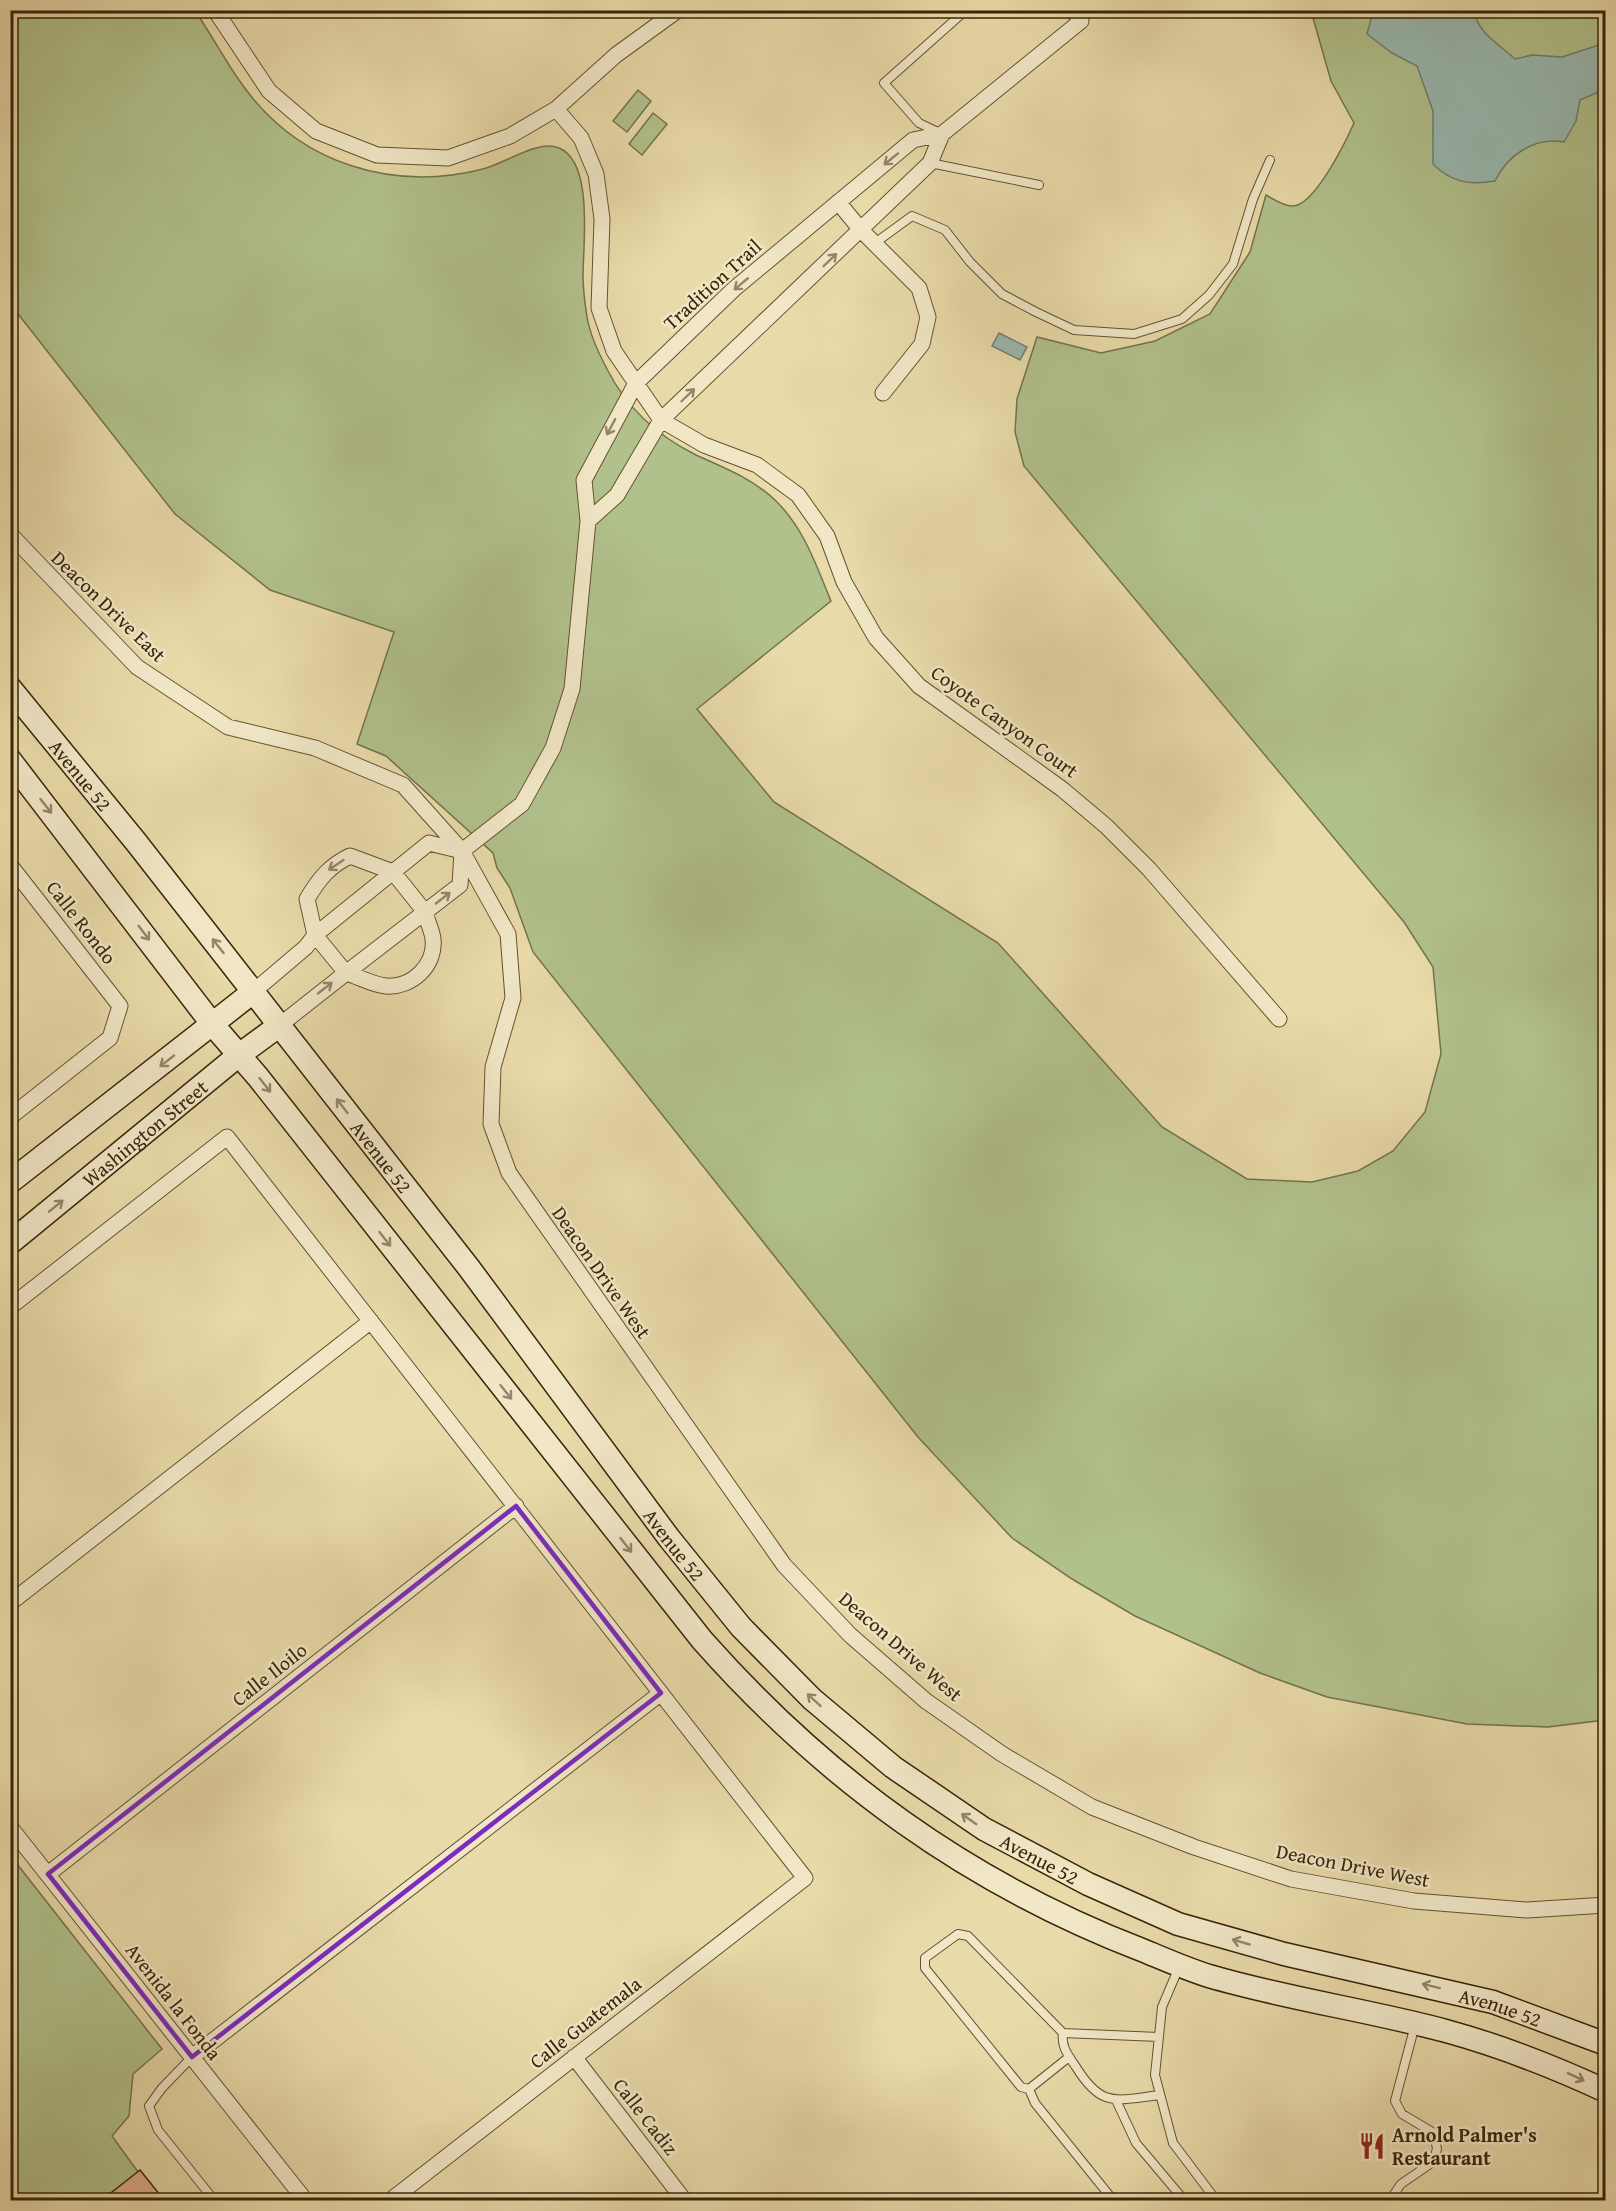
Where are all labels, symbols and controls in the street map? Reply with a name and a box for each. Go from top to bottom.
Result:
one-way arrow [883,152,899,165]
street label: Tradition Trail [656,232,768,336]
one-way arrow [822,253,837,267]
one-way arrow [733,277,749,290]
one-way arrow [681,387,696,402]
one-way arrow [605,418,617,435]
street label: Deacon Drive East [45,544,173,668]
street label: Coyote Canyon Court [925,658,1085,784]
street label: Avenue 52 [43,733,119,817]
one-way arrow [40,798,53,814]
one-way arrow [327,858,344,871]
street label: Calle Rondo [40,874,124,970]
one-way arrow [435,891,451,904]
one-way arrow [138,925,151,941]
one-way arrow [211,938,224,954]
one-way arrow [317,982,333,995]
one-way arrow [159,1054,175,1067]
street label: Washington Street [75,1072,214,1193]
one-way arrow [258,1077,271,1093]
one-way arrow [336,1098,349,1114]
street label: Avenue 52 [344,1114,419,1199]
one-way arrow [48,1200,64,1213]
street label: Deacon Drive West [546,1200,658,1344]
one-way arrow [378,1231,392,1246]
one-way arrow [499,1384,512,1400]
street label: Avenue 52 [637,1502,712,1587]
one-way arrow [619,1537,632,1553]
street label: Deacon Drive West [833,1584,969,1708]
street label: Calle Iloilo [225,1635,313,1713]
one-way arrow [807,1693,822,1707]
one-way arrow [961,1813,977,1825]
street label: Avenue 52 [995,1826,1084,1891]
street label: Deacon Drive West [1274,1836,1432,1894]
one-way arrow [1232,1935,1251,1947]
street label: Avenida la Fonda [119,1936,229,2066]
street label: Calle Guatemala [523,1969,647,2075]
one-way arrow [1422,1980,1441,1992]
street label: Avenue 52 [1456,1980,1546,2033]
street label: Calle Cadiz [607,2071,686,2161]
one-way arrow [1566,2072,1584,2084]
place label: Arnold Palmer's Restaurant [1392,2120,1537,2172]
restaurant icon: Arnold Palmer's Restaurant [1357,2131,1387,2161]

